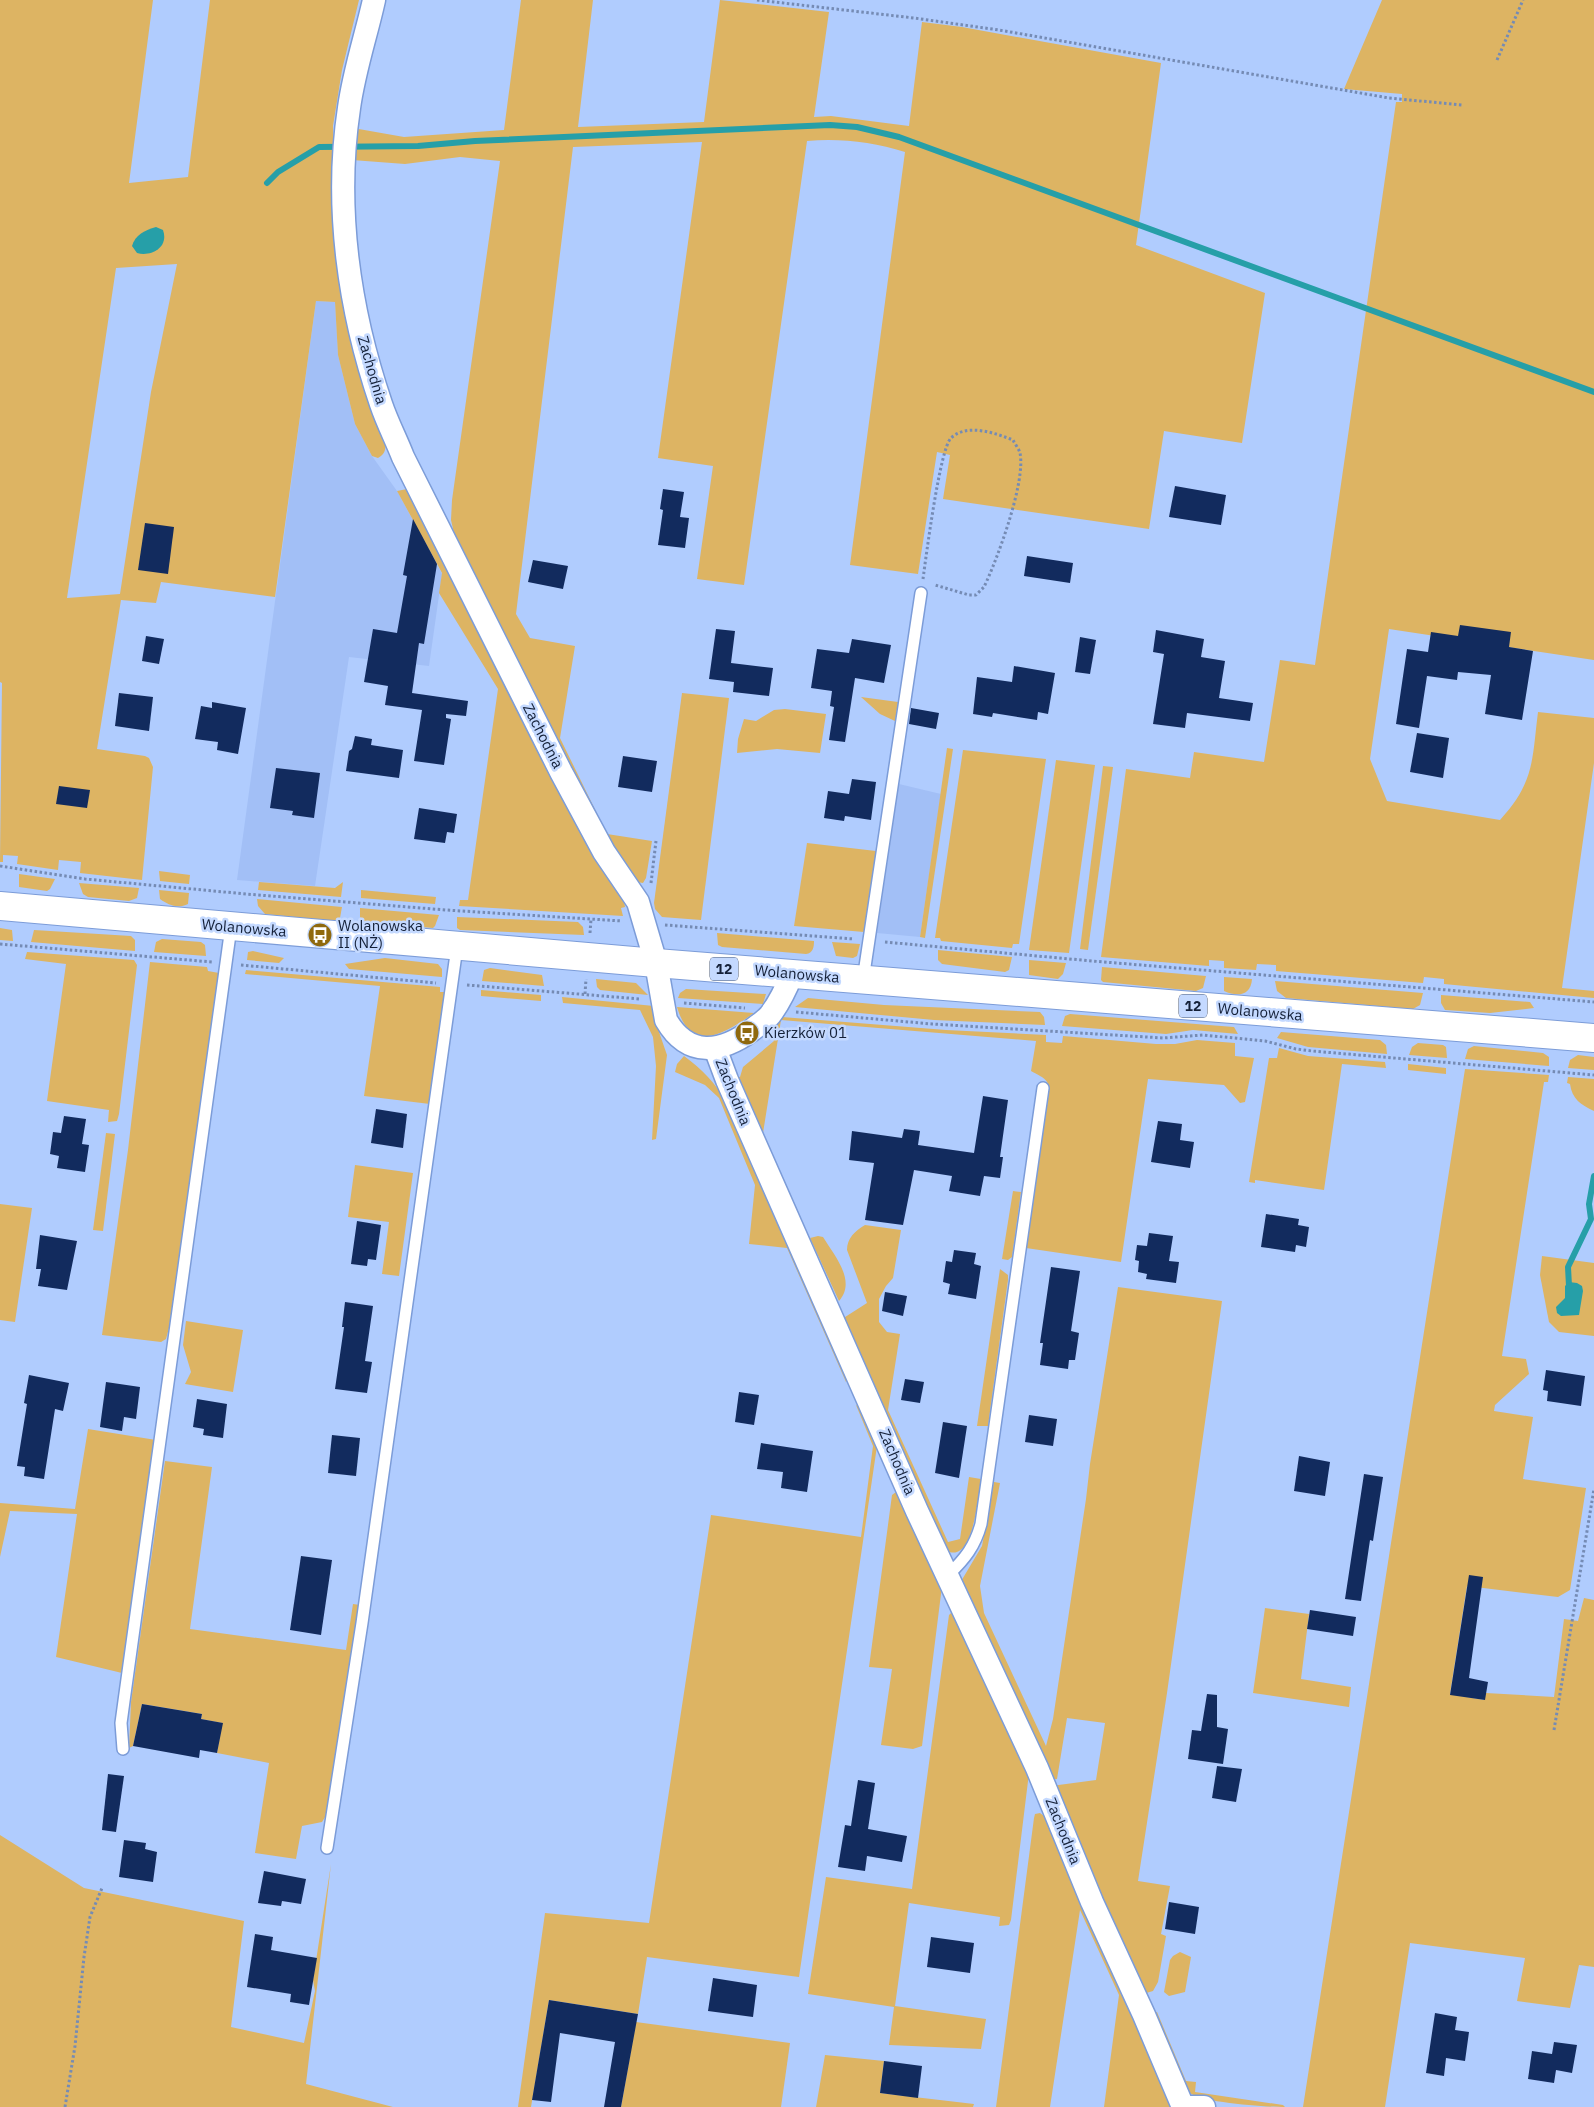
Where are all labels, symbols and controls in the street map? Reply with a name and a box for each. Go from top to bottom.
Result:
street label: Zachodnia [354,334,391,406]
street label: Zachodnia [519,700,568,771]
street label: Wolanowska [201,914,287,941]
place label: Wolanowska II (NŻ) [338,916,423,952]
bus stop icon: Wolanowska II (NŻ) [307,922,333,948]
road number: 12 [710,958,738,981]
street label: Wolanowska [754,960,840,987]
road number: 12 [1179,994,1207,1018]
street label: Wolanowska [1217,998,1303,1025]
bus stop icon: Kierzków 01 [734,1020,760,1046]
place label: Kierzków 01 [764,1023,847,1042]
street label: Zachodnia [712,1056,755,1128]
street label: Zachodnia [875,1426,920,1498]
street label: Zachodnia [1042,1795,1085,1867]

